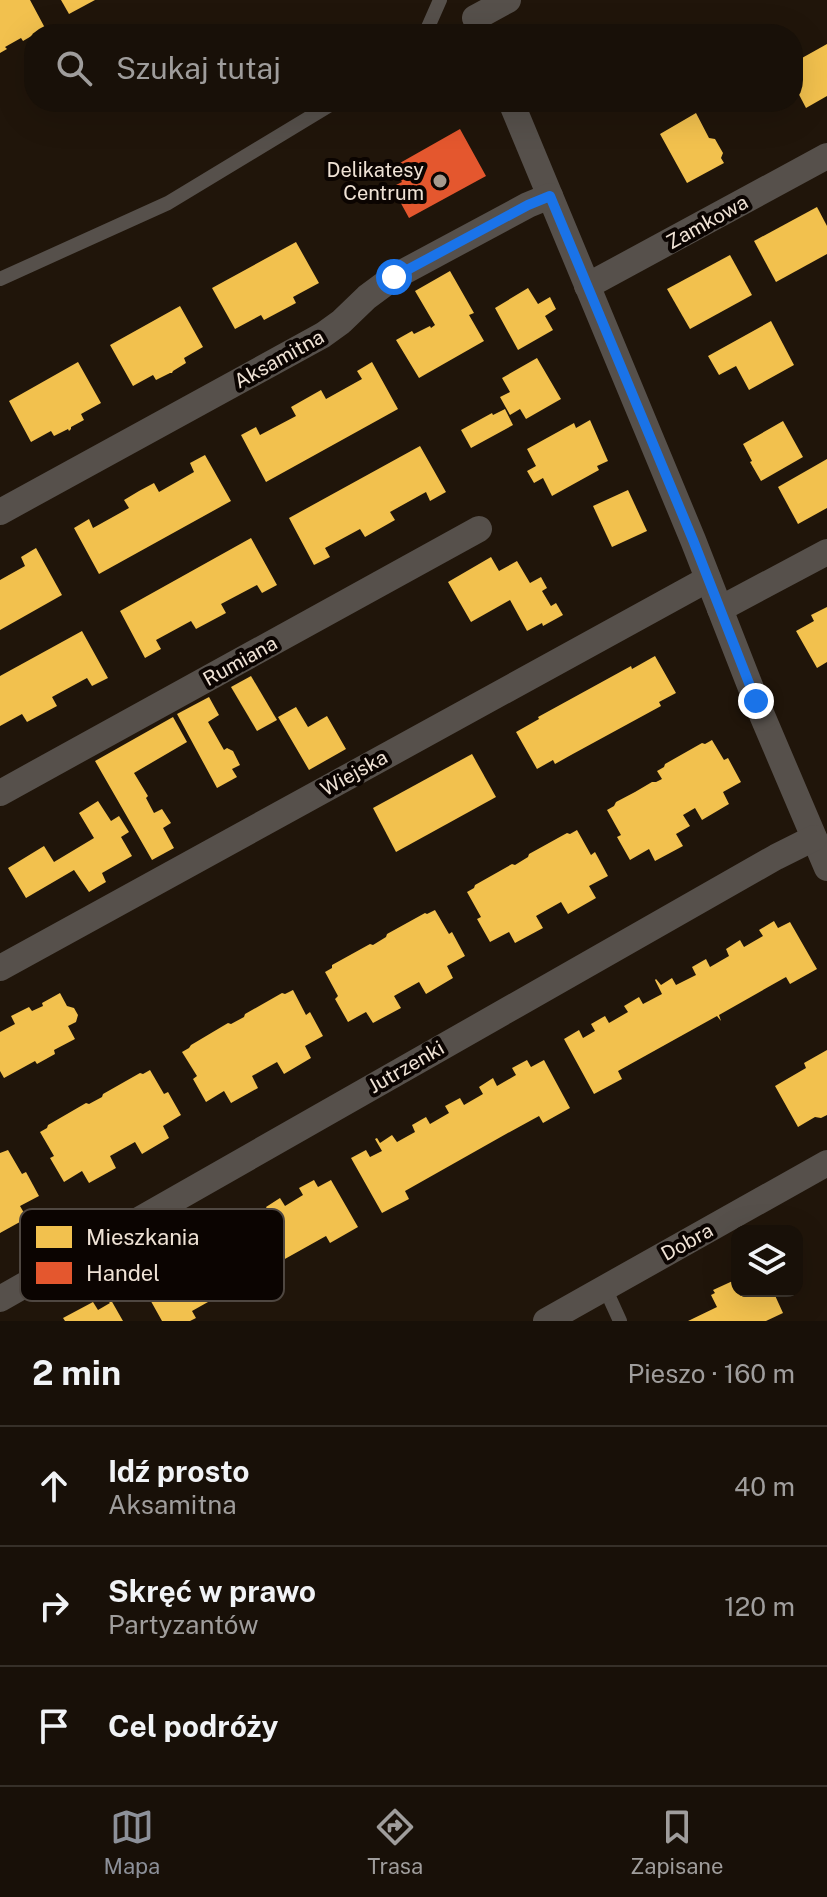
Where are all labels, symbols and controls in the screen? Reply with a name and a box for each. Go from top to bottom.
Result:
search box [24,24,803,112]
icon: search [52,46,96,90]
text: Szukaj tutaj [116,50,281,86]
place label: Delikatesy Centrum [327,158,424,205]
marker: Delikatesy Centrum [431,172,449,190]
street label: Zamkowa [662,190,752,254]
route start [376,259,412,295]
street label: Aksamitna [230,325,328,393]
street label: Rumiana [199,631,281,691]
route end [738,683,774,719]
street label: Wiejska [316,745,392,801]
street label: Jutrzenki [364,1036,448,1098]
legend [20,1209,284,1301]
street label: Dobra [657,1218,717,1266]
text: Mieszkania [86,1224,199,1250]
map controls [731,1225,803,1297]
button: layers [731,1225,803,1297]
text: Handel [86,1260,160,1286]
text: 2 min [32,1353,121,1393]
text: Pieszo · 160 m [628,1358,795,1389]
text: Idź prosto [108,1453,249,1489]
icon: ahead [32,1464,76,1508]
text: 40 m [734,1471,795,1502]
text: Aksamitna [108,1489,237,1520]
text: Skręć w prawo [108,1573,316,1609]
icon: right [32,1584,76,1628]
text: 120 m [724,1591,795,1622]
text: Partyzantów [108,1609,259,1640]
icon: arrive [32,1704,76,1748]
text: Cel podróży [108,1708,278,1744]
tab: Mapa [104,1805,160,1879]
tab: Trasa [367,1805,423,1879]
tab: Zapisane [630,1805,723,1879]

